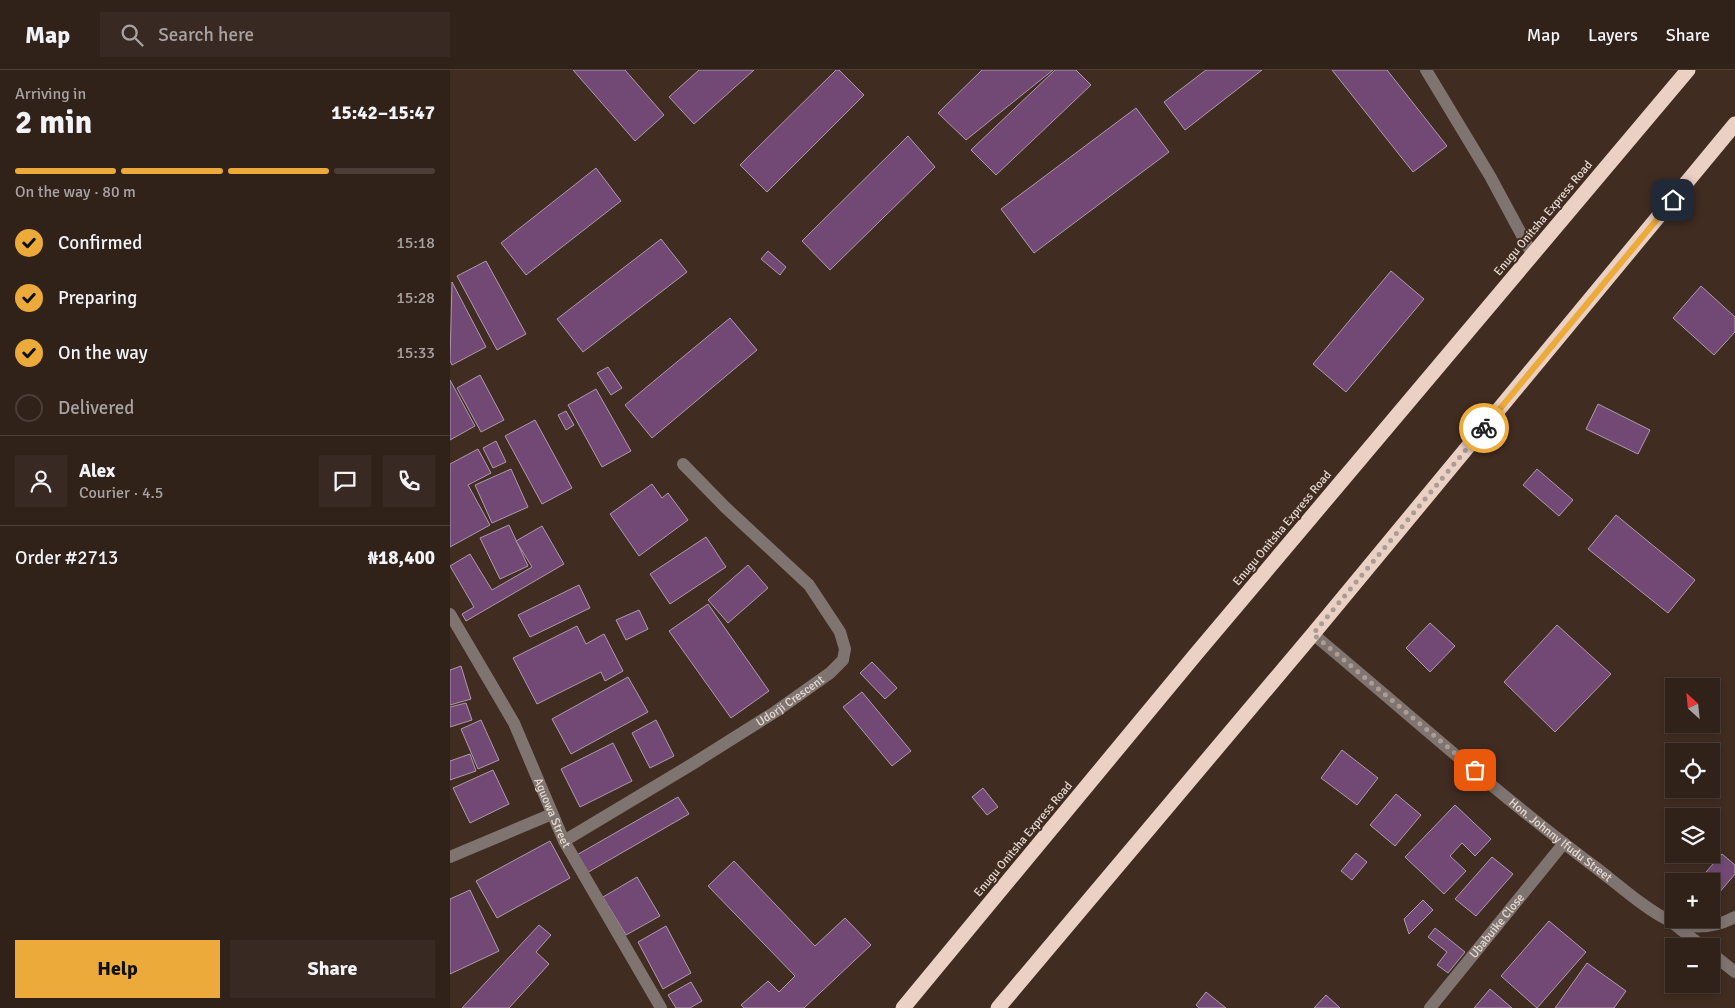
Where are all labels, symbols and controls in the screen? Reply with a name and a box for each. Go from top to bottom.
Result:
search box [100,12,450,57]
text: Map [25,20,70,50]
icon: search [118,21,146,49]
text: Search here [158,23,254,47]
text: Map [1527,24,1560,46]
text: Layers [1588,24,1638,46]
text: Share [1666,24,1710,46]
text: Arriving in [15,84,86,104]
text: 15:42–15:47 [331,101,435,125]
text: 2 min [15,103,92,142]
street label: Enugu Onitsha Express Road [1491,158,1596,279]
pin [1652,179,1694,221]
text: On the way · 80 m [15,182,136,202]
icon: home [1659,186,1687,214]
icon: check [15,229,43,257]
text: Confirmed [58,231,142,255]
text: 15:18 [396,233,435,253]
icon: check [15,284,43,312]
text: Preparing [58,286,137,310]
text: 15:28 [396,288,435,308]
icon: check [15,339,43,367]
text: On the way [58,341,148,365]
text: 15:33 [396,343,435,363]
text: Delivered [58,396,134,420]
courier [1459,403,1509,453]
icon: bike [1470,414,1498,442]
button: person [15,455,67,507]
button: chat [319,455,371,507]
button: phone [383,455,435,507]
text: Alex [79,459,115,483]
street label: Enugu Onitsha Express Road [1230,468,1335,589]
text: Courier · 4.5 [79,483,163,503]
text: Order #2713 [15,546,118,570]
text: ₦18,400 [368,546,435,570]
street label: Udorji Crescent [753,672,827,730]
north arrow [1665,678,1720,732]
map controls [1665,678,1720,993]
button: locate [1665,743,1720,798]
pin [1454,749,1496,791]
icon: bag [1461,756,1489,784]
street label: Aguowa Street [530,776,574,851]
street label: Enugu Onitsha Express Road [971,779,1076,900]
street label: Hon. Johnny Ifudu Street [1505,795,1615,885]
button: layers [1665,808,1720,863]
button: + [1665,873,1720,928]
street label: Ubabuike Close [1466,891,1528,962]
button: − [1665,938,1720,993]
button: Help [15,940,220,998]
button: Share [230,940,435,998]

